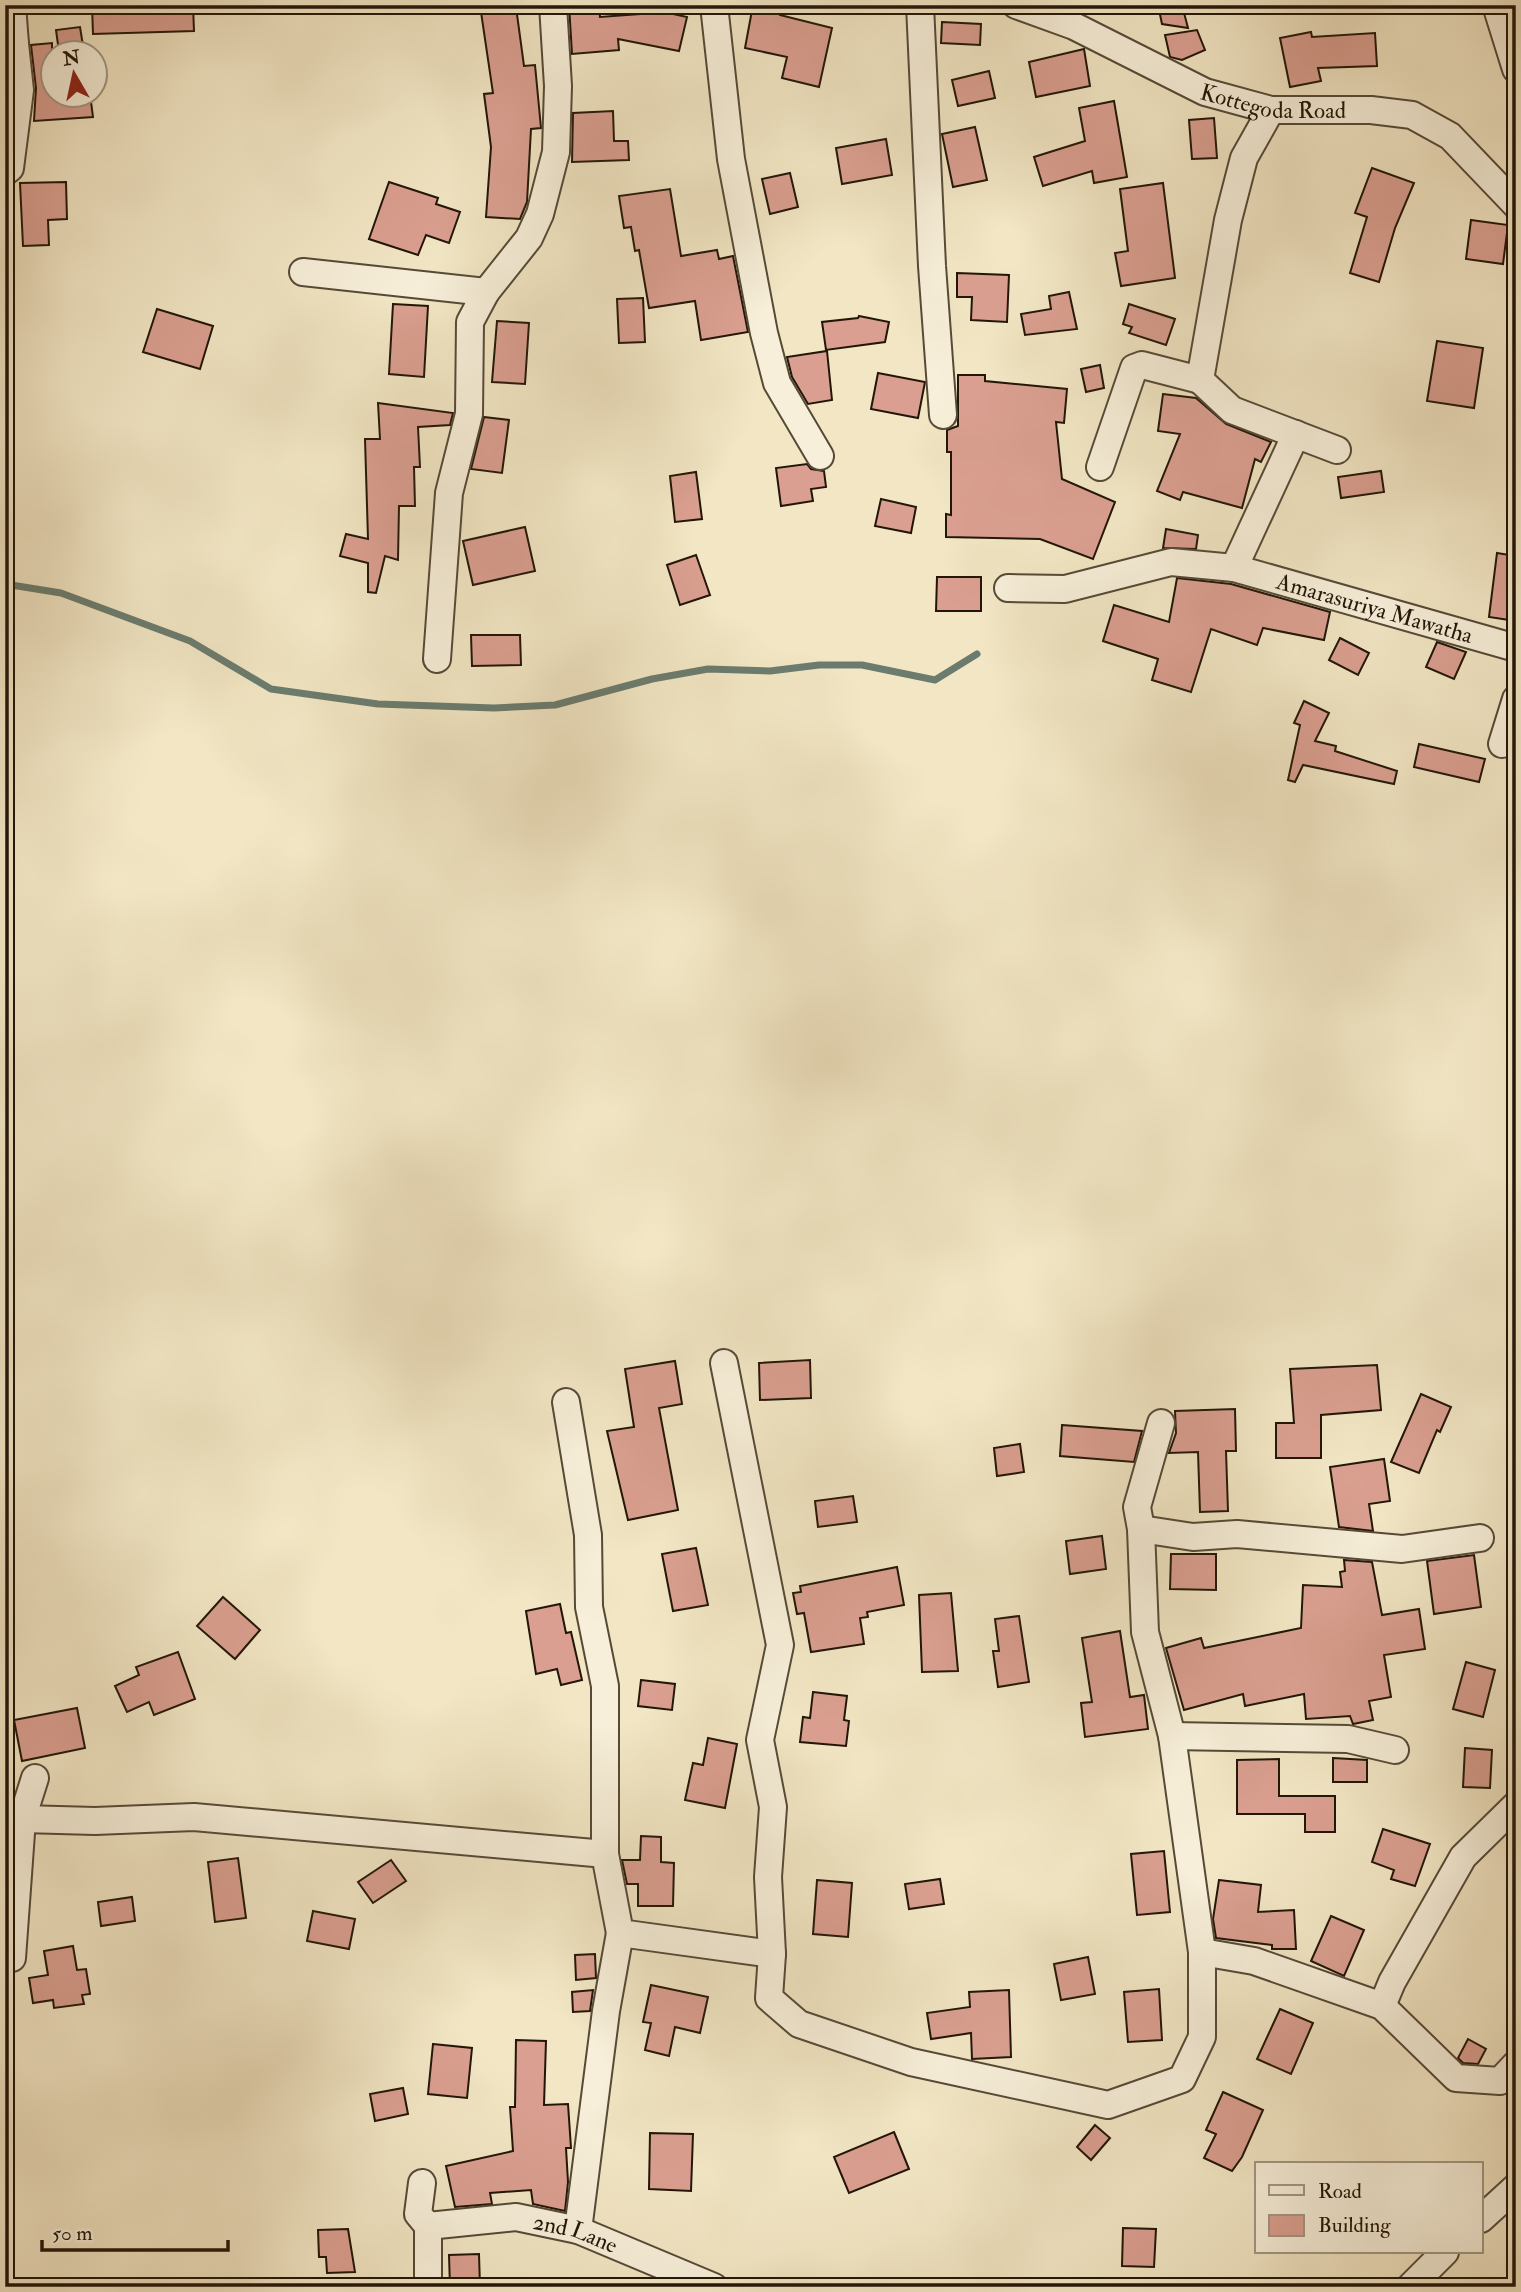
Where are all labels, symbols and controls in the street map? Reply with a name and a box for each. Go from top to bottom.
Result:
north arrow [38,38,108,108]
text: N [60,45,83,72]
street label: Kottegoda Road [1197,77,1346,125]
street label: Amarasuriya Mawatha [1272,567,1477,650]
legend [1255,2162,1482,2254]
text: Road [1318,2178,1363,2205]
street label: 2nd Lane [530,2207,622,2260]
scale bar [42,2208,228,2252]
text: Building [1318,2212,1391,2239]
text: 50 m [52,2220,93,2247]

